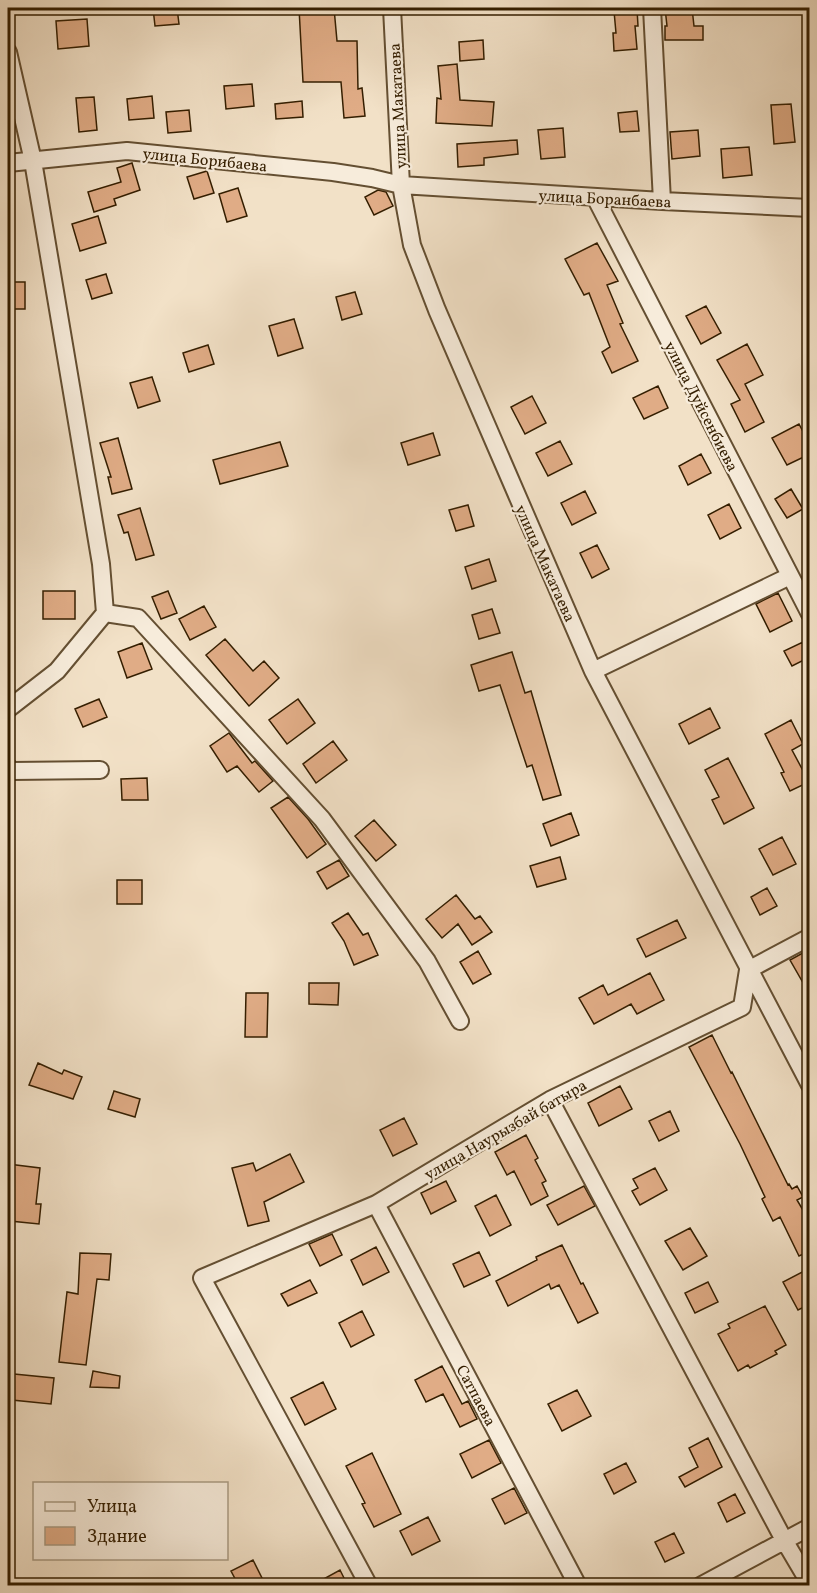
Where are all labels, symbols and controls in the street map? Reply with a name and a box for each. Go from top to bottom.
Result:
street label: улица Макатаева [385,42,413,169]
street label: улица Борибаева [141,144,268,178]
street label: улица Боранбаева [538,186,672,214]
street label: улица Дуйсенбиева [658,338,743,476]
street label: улица Макатаева [508,502,580,626]
street label: улица Наурызбай батыра [421,1075,591,1186]
street label: Сатпаева [450,1361,501,1431]
legend [33,1482,228,1560]
text: Улица [87,1495,137,1520]
text: Здание [87,1525,147,1550]

